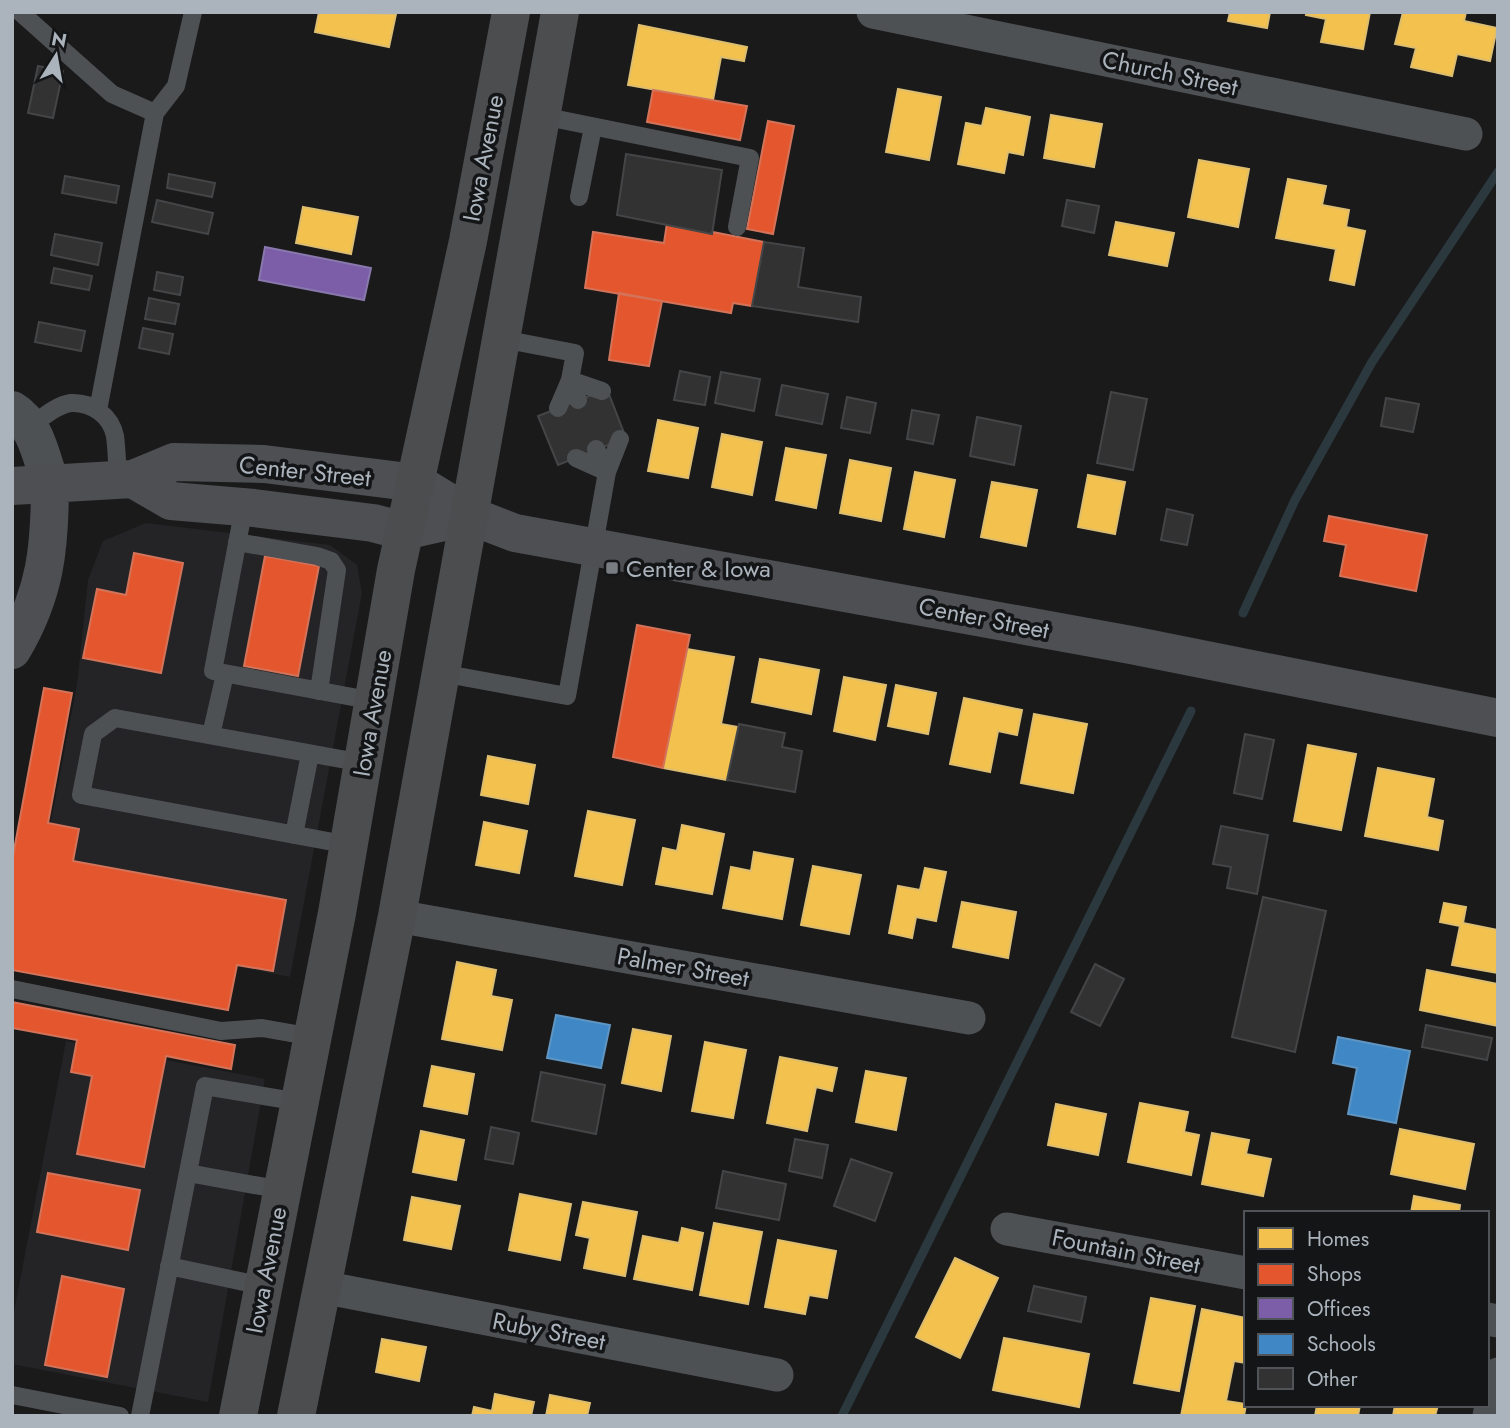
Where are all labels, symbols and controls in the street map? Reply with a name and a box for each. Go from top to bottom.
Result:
north arrow [21,21,91,91]
text: N [49,25,69,54]
street label: Church Street [1099,42,1241,105]
street label: Iowa Avenue [454,92,512,224]
street label: Center Street [237,447,373,495]
place label: Center & Iowa [626,551,771,586]
marker: Center & Iowa [604,560,620,576]
street label: Center Street [916,588,1052,648]
street label: Iowa Avenue [344,647,400,779]
street label: Palmer Street [614,938,752,996]
street label: Iowa Avenue [237,1204,295,1336]
legend [1244,1211,1489,1407]
street label: Fountain Street [1049,1219,1203,1283]
text: Homes [1307,1224,1369,1254]
text: Shops [1307,1259,1361,1289]
text: Offices [1307,1294,1370,1324]
street label: Ruby Street [490,1303,609,1359]
text: Schools [1307,1329,1376,1359]
text: Other [1307,1364,1358,1394]

